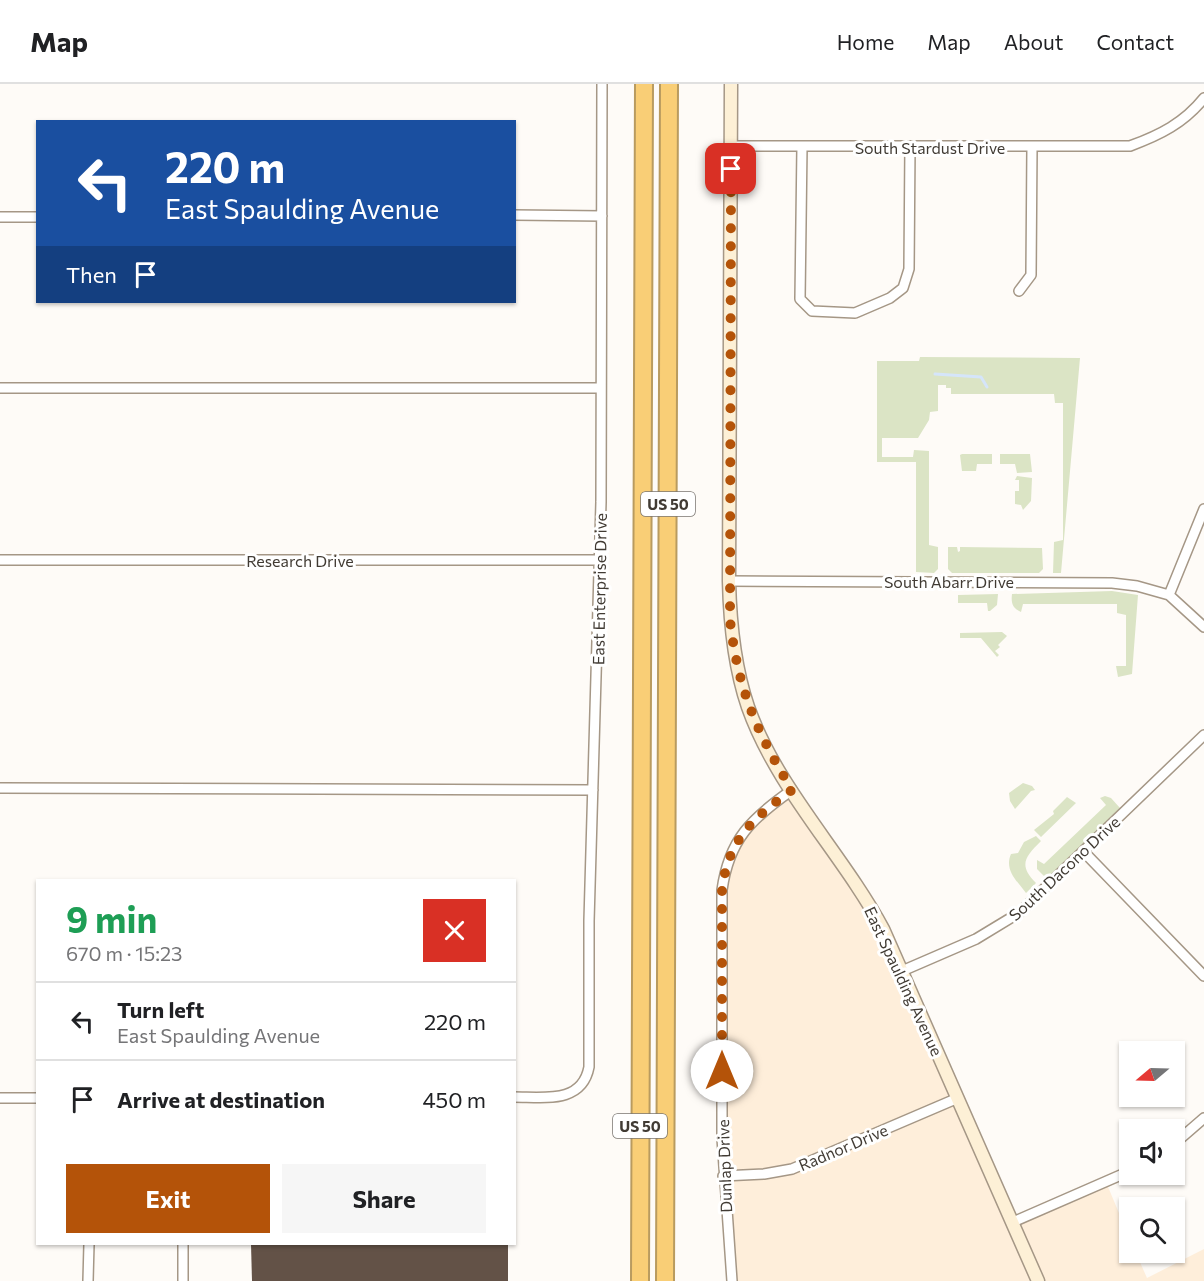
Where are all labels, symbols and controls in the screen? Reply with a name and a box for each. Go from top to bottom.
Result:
text: Map [30,24,88,58]
text: Home [837,29,894,54]
text: Map [927,29,971,54]
text: About [1004,29,1063,54]
text: Contact [1096,29,1174,54]
street label: South Stardust Drive [855,138,1005,157]
text: 220 m [165,140,285,192]
pin [705,143,756,194]
icon: left [66,144,144,222]
icon: arrive [714,152,747,185]
text: East Spaulding Avenue [165,192,439,225]
icon: arrive [129,258,162,291]
text: Then [66,261,117,288]
road number: US 50 [641,492,695,516]
street label: East Enterprise Drive [588,513,610,665]
street label: Research Drive [246,551,354,570]
street label: South Abarr Drive [884,572,1014,591]
street label: South Dacono Drive [1005,812,1123,924]
text: 9 min [66,896,157,940]
button: close [423,899,486,962]
street label: East Spaulding Avenue [861,903,947,1059]
text: 670 m · 15:23 [66,941,183,965]
text: Turn left [117,996,204,1023]
icon: left [66,1005,99,1038]
text: 220 m [424,1008,486,1035]
text: East Spaulding Avenue [117,1023,320,1047]
position arrow [690,1039,754,1103]
north arrow [1119,1041,1185,1107]
map controls [1119,1041,1185,1263]
icon: arrive [66,1083,99,1116]
text: Arrive at destination [117,1086,325,1113]
text: 450 m [422,1086,486,1113]
road number: US 50 [613,1114,667,1138]
street label: Dunlap Drive [713,1119,735,1213]
button: sound [1119,1119,1185,1185]
street label: Radnor Drive [796,1120,890,1174]
button: Exit [66,1164,270,1233]
button: Share [282,1164,486,1233]
button: search [1119,1197,1185,1263]

